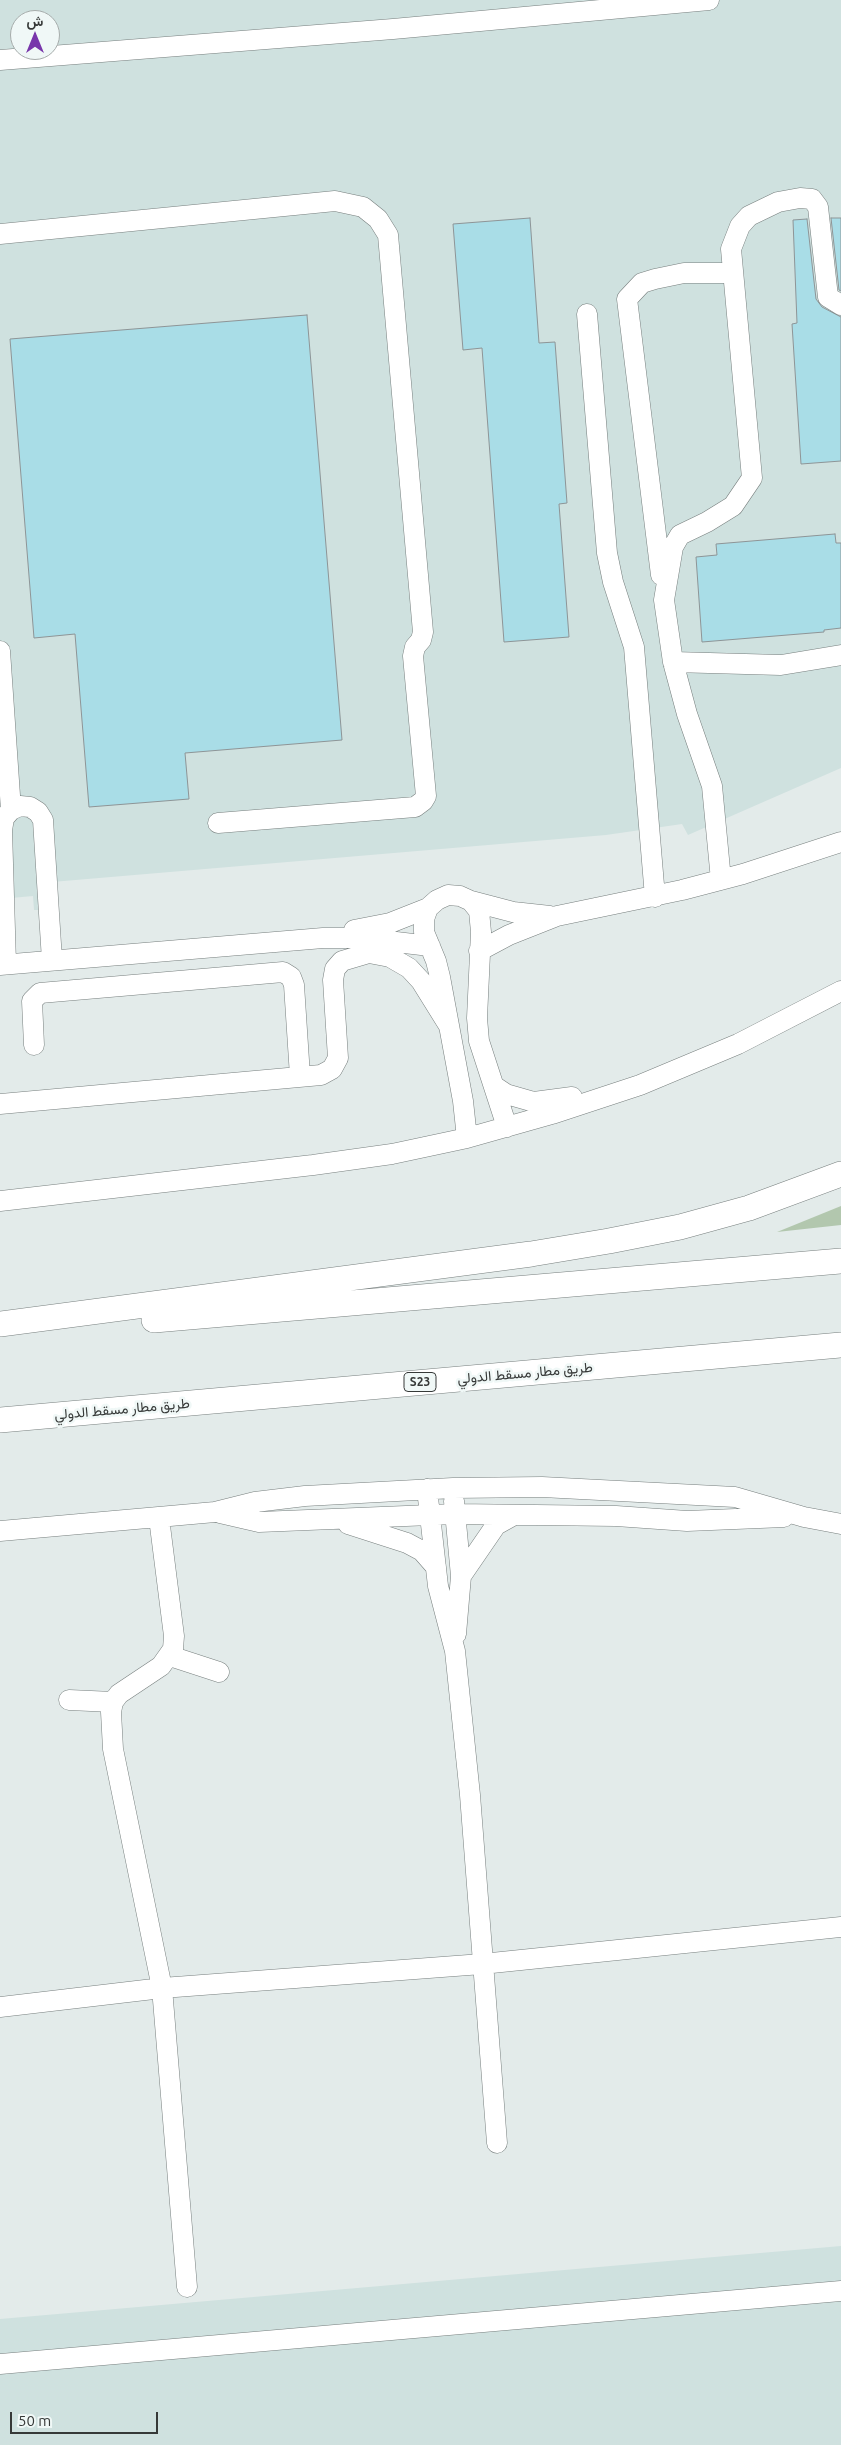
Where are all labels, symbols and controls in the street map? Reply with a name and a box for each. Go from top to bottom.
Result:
north arrow [10,10,60,60]
text: ش [27,13,43,29]
street label: طريق مطار مسقط الدولي [457,1359,593,1387]
road number: S23 [404,1372,436,1391]
street label: طريق مطار مسقط الدولي [54,1395,190,1423]
scale bar [12,2402,160,2434]
text: 50 m [18,2412,51,2429]

